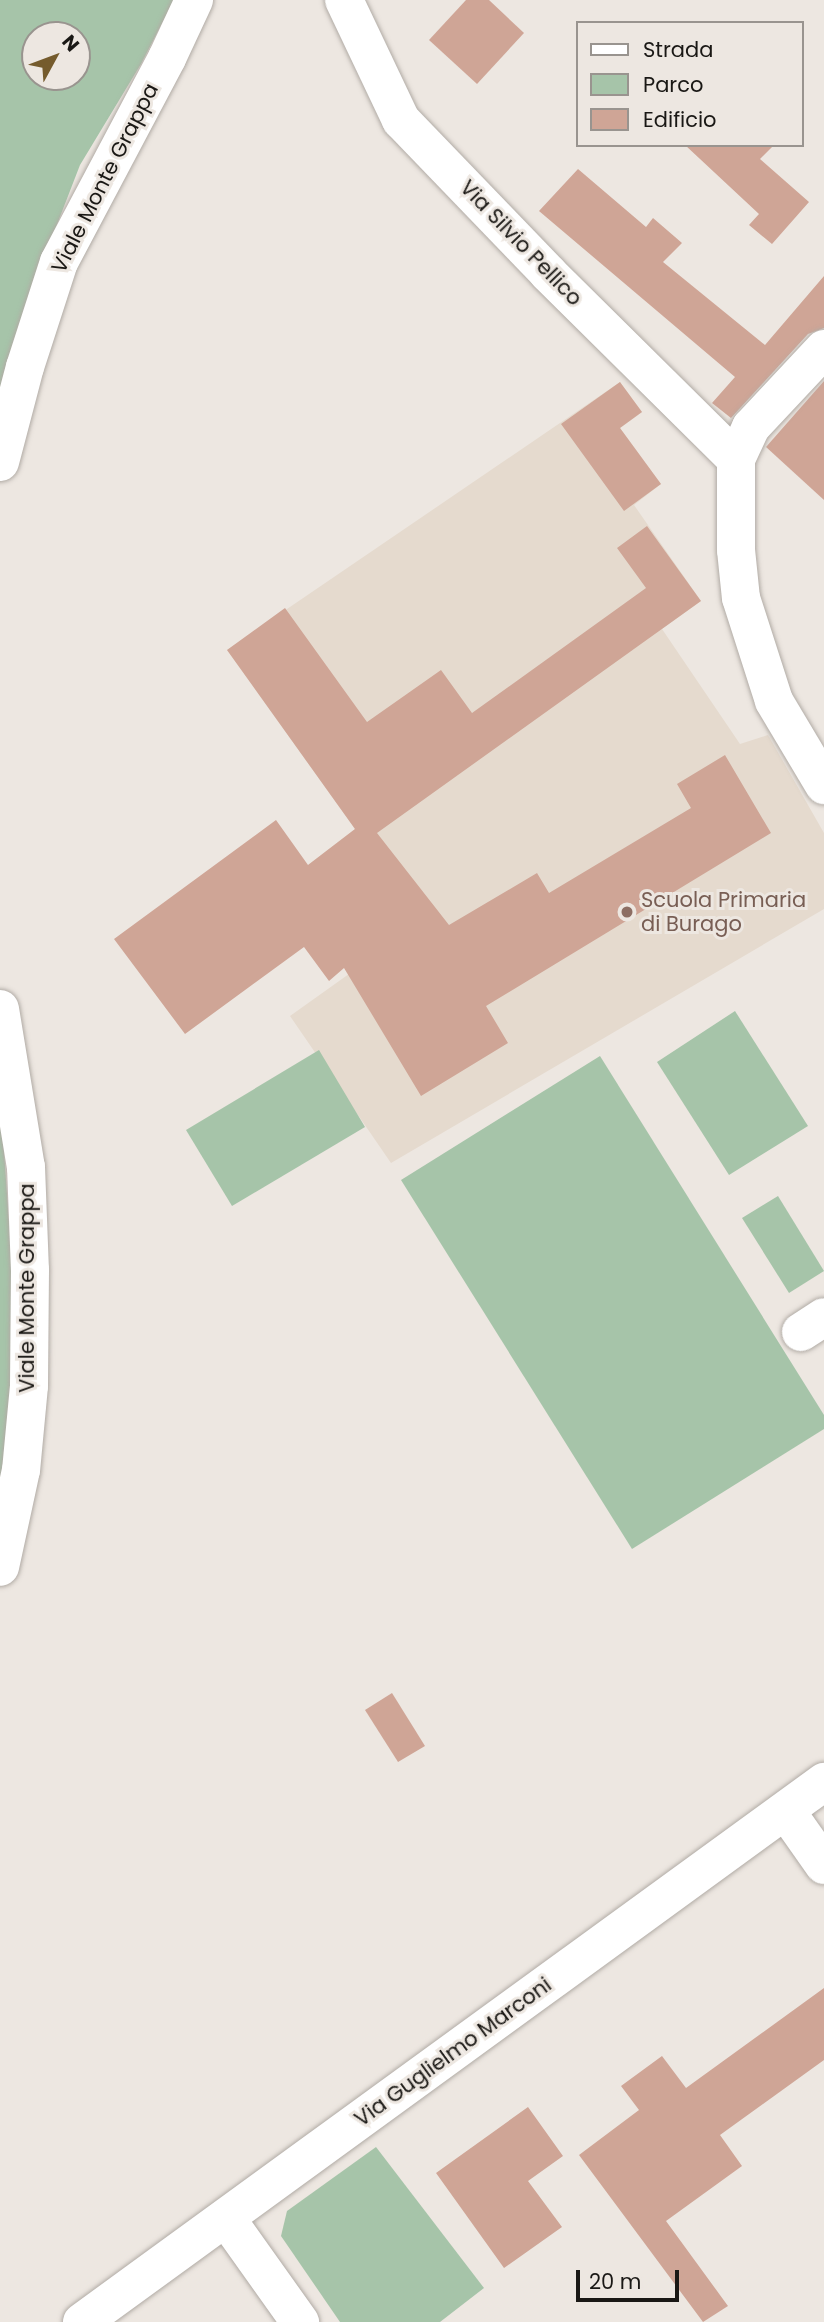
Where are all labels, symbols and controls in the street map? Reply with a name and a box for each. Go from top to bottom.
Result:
north arrow [21,21,91,91]
legend [576,21,803,147]
text: N [56,29,86,57]
text: Strada [643,35,713,64]
text: Parco [643,70,703,99]
street label: Viale Monte Grappa [46,79,164,277]
text: Edificio [643,105,717,134]
street label: Via Silvio Pellico [455,175,587,311]
place label: Scuola Primaria di Burago [641,887,806,937]
marker: Scuola Primaria di Burago [619,904,635,920]
street label: Viale Monte Grappa [14,1183,40,1393]
street label: Via Guglielmo Marconi [350,1972,556,2132]
scale bar [579,2256,682,2300]
text: 20 m [589,2267,642,2296]

